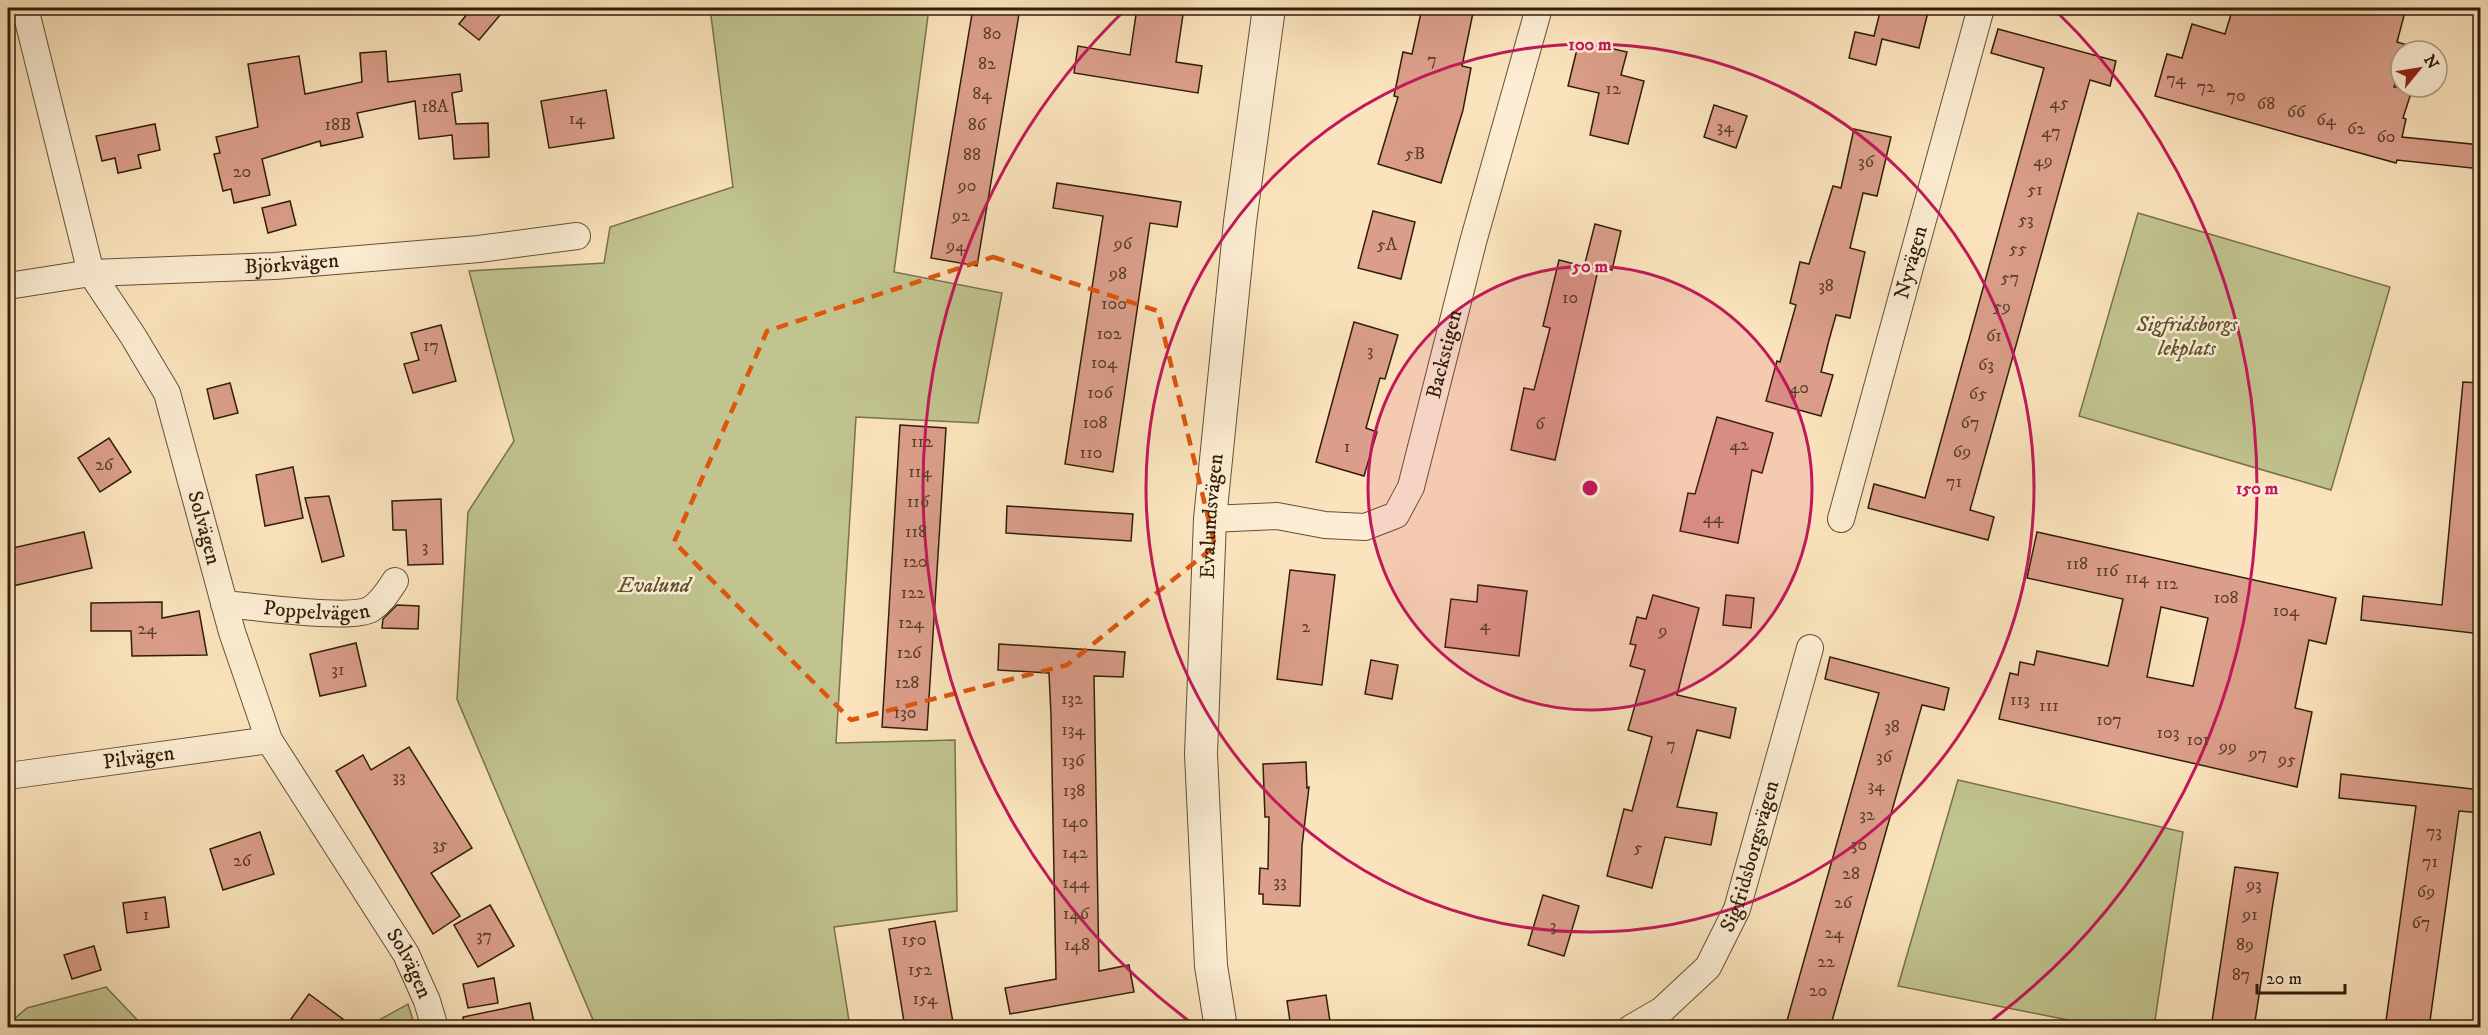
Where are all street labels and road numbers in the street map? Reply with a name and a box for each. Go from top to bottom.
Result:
street label: Nyvägen [1889,223,1934,302]
street label: Björkvägen [244,248,340,280]
street label: Backstigen [1421,307,1468,401]
street label: Evalundsvägen [1195,452,1230,579]
street label: Solvägen [181,488,226,568]
street label: Poppelvägen [262,595,372,627]
street label: Pilvägen [101,740,176,776]
street label: Sigfridsborgsvägen [1715,777,1785,937]
street label: Solvägen [380,924,437,1003]

